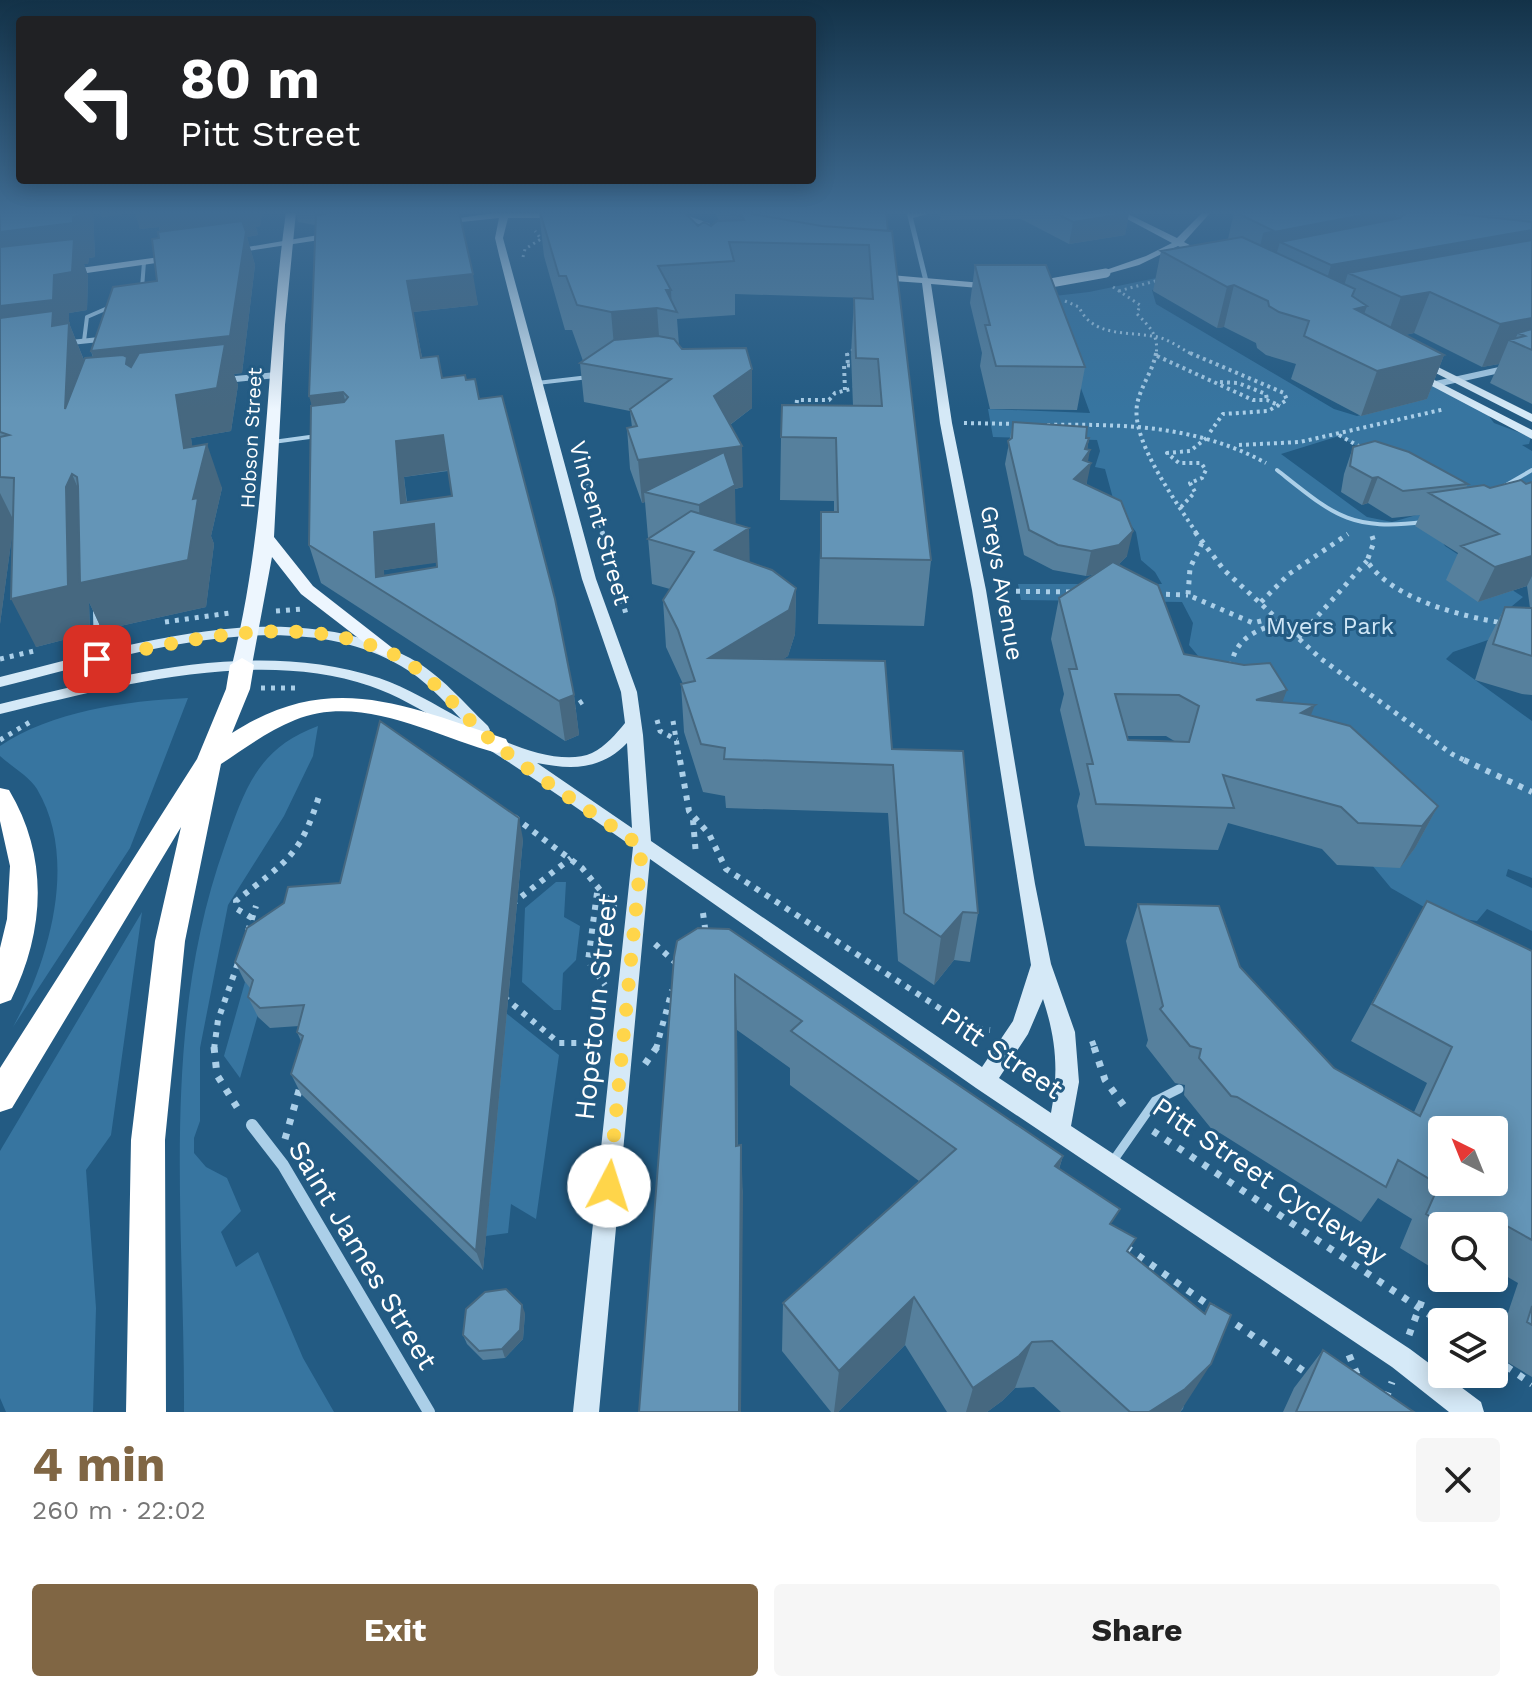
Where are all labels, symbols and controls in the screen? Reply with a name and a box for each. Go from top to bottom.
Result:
text: 80 m [180,46,320,112]
icon: left [48,48,152,152]
text: Pitt Street [180,113,360,155]
street label: Hobson Street [235,366,267,509]
street label: Vincent Street [563,438,637,608]
street label: Greys Avenue [975,503,1029,663]
park label: Myers Park [1266,612,1395,640]
pin [63,625,131,693]
icon: arrive [75,637,119,681]
street label: Hopetoun Street [568,892,624,1122]
street label: Pitt Street [935,1000,1069,1106]
street label: Pitt Street Cycleway [1146,1090,1394,1272]
north arrow [1428,1116,1508,1196]
map controls [1428,1116,1508,1388]
street label: Saint James Street [282,1135,445,1376]
position arrow [567,1144,651,1228]
button: search [1428,1212,1508,1292]
button: layers [1428,1308,1508,1388]
text: 4 min [32,1436,166,1493]
button: close [1416,1438,1500,1522]
text: 260 m · 22:02 [32,1495,206,1525]
button: Exit [32,1584,758,1676]
button: Share [774,1584,1500,1676]

